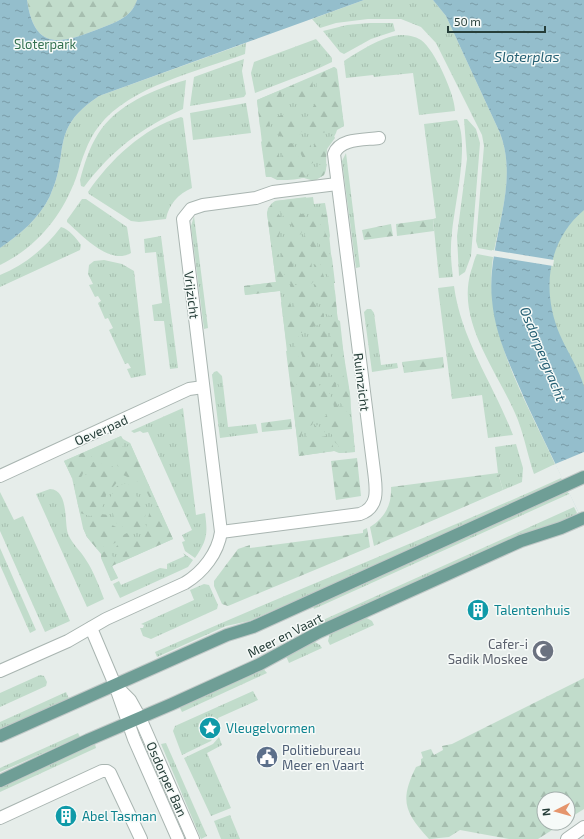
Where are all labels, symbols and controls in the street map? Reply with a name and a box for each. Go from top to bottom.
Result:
scale bar [448,8,545,34]
text: 50 m [454,14,481,28]
park label: Sloterpark [14,36,76,52]
water label: Sloterplas [494,48,560,65]
street label: Vrijzicht [181,270,203,320]
water label: Osdorpergracht [517,304,570,404]
street label: Ruimzicht [350,352,374,412]
street label: Oeverpad [72,411,130,449]
building icon: Talentenhuis [465,597,491,623]
place label: Talentenhuis [494,602,570,618]
street label: Meer en Vaart [245,609,325,661]
place label: Cafer-i Sadik Moskee [448,636,528,667]
mosque icon: Cafer-i Sadik Moskee [530,638,556,664]
place icon: Vleugelvormen [197,715,223,741]
place label: Vleugelvormen [226,720,315,736]
street label: Osdorper Ban [143,739,191,819]
place label: Politiebureau Meer en Vaart [282,742,364,773]
public building icon: Politiebureau Meer en Vaart [254,744,280,770]
north arrow [536,791,576,831]
building icon: Abel Tasman [53,803,79,829]
text: N [539,807,552,817]
place label: Abel Tasman [82,808,157,824]

